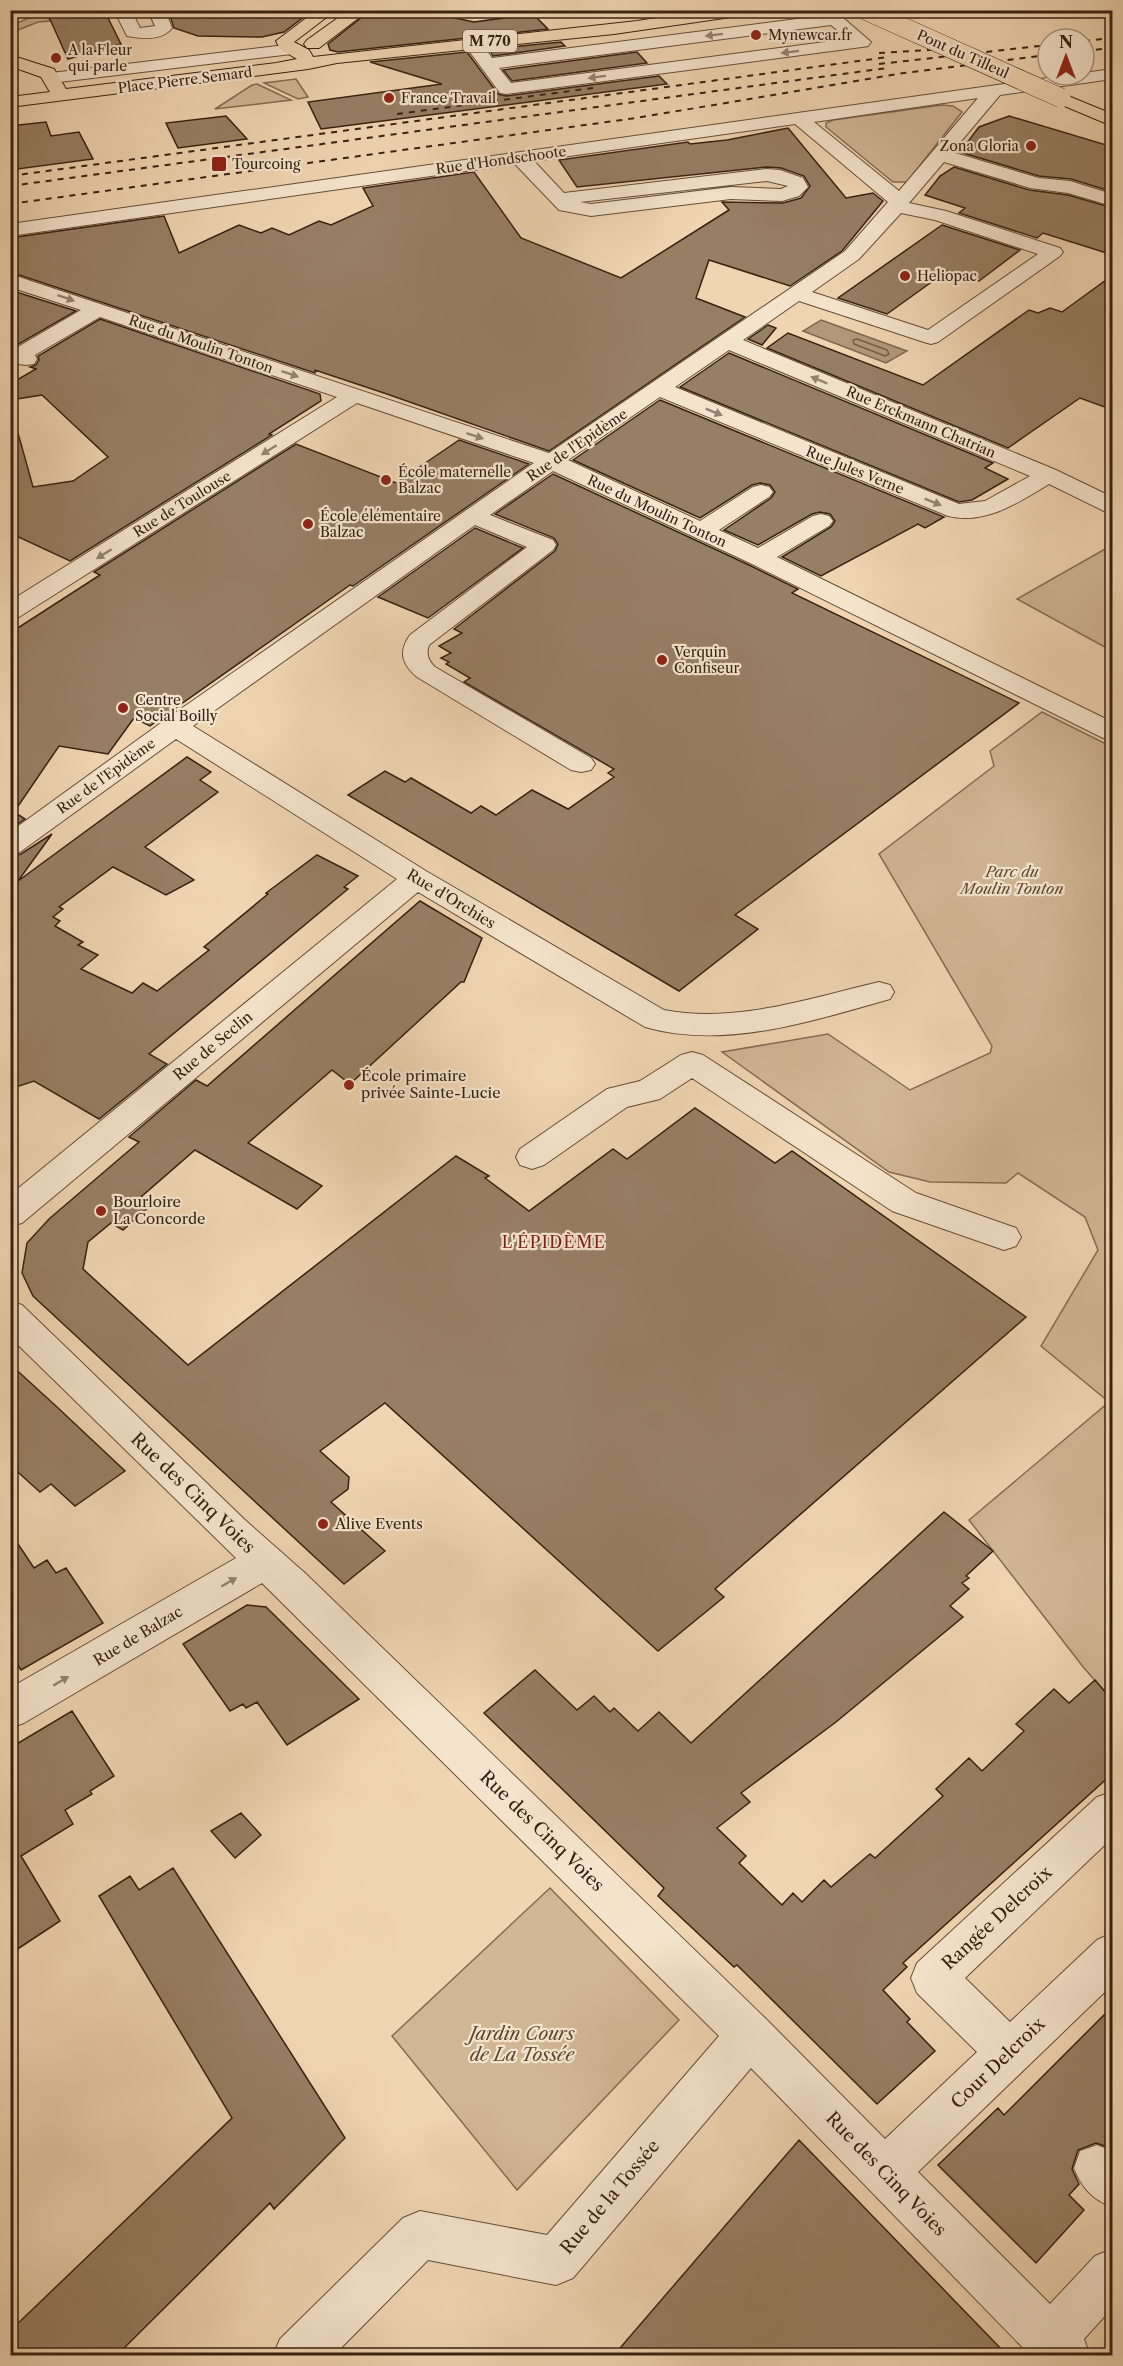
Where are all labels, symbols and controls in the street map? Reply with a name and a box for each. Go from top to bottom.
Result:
place label: Mynewcar.fr [768,26,852,44]
street label: Pont du Tilleul [914,26,1012,82]
north arrow [1036,27,1096,87]
marker: Mynewcar.fr [749,28,763,42]
road number: M 770 [463,30,517,52]
one-way arrow [705,30,724,39]
text: N [1059,32,1073,52]
place label: A la Fleur qui parle [67,41,132,75]
one-way arrow [781,47,800,56]
marker: A la Fleur qui parle [49,51,63,65]
street label: Place Pierre Semard [117,63,254,97]
one-way arrow [588,72,607,82]
place label: France Travail [401,89,496,107]
marker: France Travail [382,91,396,105]
place label: Zona Gloria [940,137,1020,155]
marker: Zona Gloria [1024,139,1038,153]
street label: Rue d'Hondschoote [435,142,568,178]
marker: Tourcoing [210,155,228,173]
place label: Tourcoing [232,155,301,173]
place label: Heliopac [917,267,977,285]
marker: Heliopac [898,269,912,283]
one-way arrow [57,294,75,304]
street label: Rue du Moulin Tonton [126,311,276,377]
one-way arrow [281,370,299,380]
one-way arrow [810,375,828,385]
street label: Rue Erckmann Chatrian [843,382,999,462]
street label: Rue de l'Epidème [523,405,631,485]
one-way arrow [705,407,723,417]
one-way arrow [466,432,484,442]
street label: Rue Jules Verne [803,442,907,498]
one-way arrow [261,444,277,455]
place label: École maternelle Balzac [398,463,511,497]
street label: Rue de Toulouse [130,467,234,541]
street label: Rue du Moulin Tonton [584,471,730,551]
marker: École maternelle Balzac [379,473,393,487]
one-way arrow [924,498,942,507]
place label: École élémentaire Balzac [320,507,441,541]
marker: École élémentaire Balzac [301,517,315,531]
one-way arrow [96,548,112,559]
place label: Verquin Confiseur [673,643,740,677]
marker: Verquin Confiseur [655,653,669,667]
place label: Centre Social Boilly [135,691,218,725]
marker: Centre Social Boilly [116,701,130,715]
street label: Rue de l'Epidème [53,734,159,818]
park label: Parc du Moulin Tonton [959,862,1063,898]
street label: Rue d'Orchies [403,865,499,933]
street label: Rue de Seclin [169,1007,257,1084]
place label: École primaire privée Sainte-Lucie [361,1066,501,1102]
marker: École primaire privée Sainte-Lucie [342,1078,356,1092]
place label: Bourloire La Concorde [113,1192,205,1228]
marker: Bourloire La Concorde [94,1204,108,1218]
district label: L'ÉPIDÈME [502,1232,606,1252]
street label: Rue des Cinq Voies [126,1428,260,1558]
place label: Alive Events [334,1514,423,1533]
marker: Alive Events [316,1517,330,1531]
one-way arrow [221,1577,238,1587]
street label: Rue de Balzac [90,1601,186,1670]
one-way arrow [53,1675,69,1686]
street label: Rue des Cinq Voies [475,1766,609,1896]
street label: Rangée Delcroix [938,1861,1057,1975]
street label: Cour Delcroix [947,2012,1050,2113]
park label: Jardin Cours de La Tossée [464,2023,575,2066]
street label: Rue des Cinq Voies [821,2107,951,2241]
street label: Rue de la Tossée [556,2135,664,2259]

